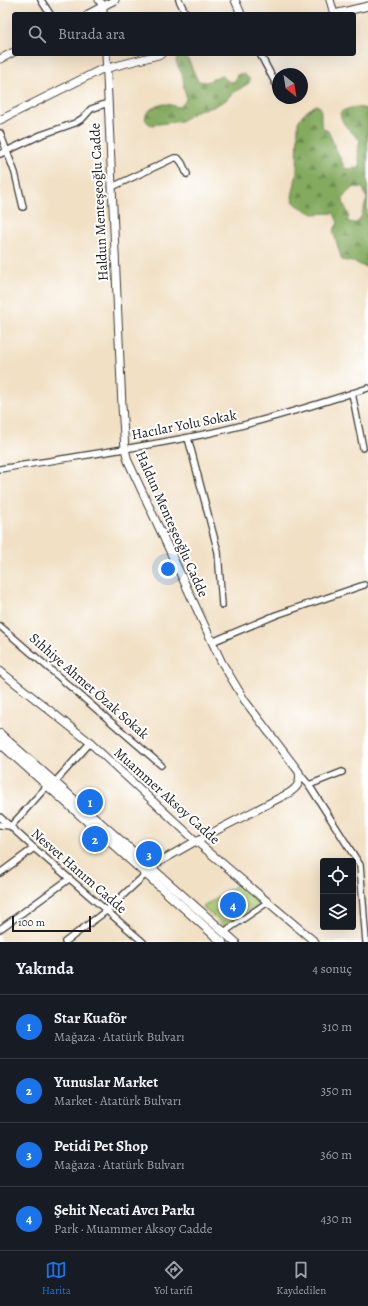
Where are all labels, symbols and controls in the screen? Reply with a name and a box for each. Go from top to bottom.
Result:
search box [12,12,356,56]
icon: search [26,23,48,45]
text: Burada ara [58,24,125,44]
north arrow [272,68,308,104]
street label: Haldun Menteşeoğlu Cadde [85,122,113,282]
street label: Hacılar Yolu Sokak [130,405,238,445]
street label: Haldun Menteşeoğlu Cadde [131,448,213,600]
your location [158,559,178,579]
street label: Sıhhiye Ahmet Özak Sokak [25,629,153,743]
street label: Muammer Aksoy Cadde [110,743,224,849]
pin: 1 [77,787,103,817]
street label: Nesvet Hanım Cadde [27,824,131,918]
pin: 2 [82,824,108,854]
pin: 3 [136,839,162,869]
map controls [320,858,356,930]
button: locate [320,858,356,894]
pin: 4 [220,890,246,920]
button: layers [320,894,356,930]
scale bar [12,914,91,933]
text: 100 m [18,915,45,930]
text: Yakında [16,957,74,980]
text: 4 sonuç [312,960,352,977]
text: Star Kuaför [54,1008,127,1028]
text: 1 [27,1018,31,1035]
text: 310 m [322,1018,352,1035]
text: Mağaza · Atatürk Bulvarı [54,1028,185,1045]
text: Yunuslar Market [54,1072,158,1092]
text: 2 [26,1082,32,1099]
text: 350 m [321,1082,352,1099]
text: Market · Atatürk Bulvarı [54,1092,181,1109]
text: Petidi Pet Shop [54,1136,148,1156]
text: 3 [26,1146,32,1163]
text: 360 m [320,1146,352,1163]
text: Mağaza · Atatürk Bulvarı [54,1156,185,1173]
text: Şehit Necati Avcı Parkı [54,1200,195,1220]
text: 4 [26,1210,32,1227]
text: 430 m [320,1210,352,1227]
text: Park · Muammer Aksoy Cadde [54,1220,213,1237]
tab: Harita [42,1259,71,1298]
tab: Yol tarifi [154,1259,193,1298]
tab: Kaydedilen [276,1259,326,1298]

